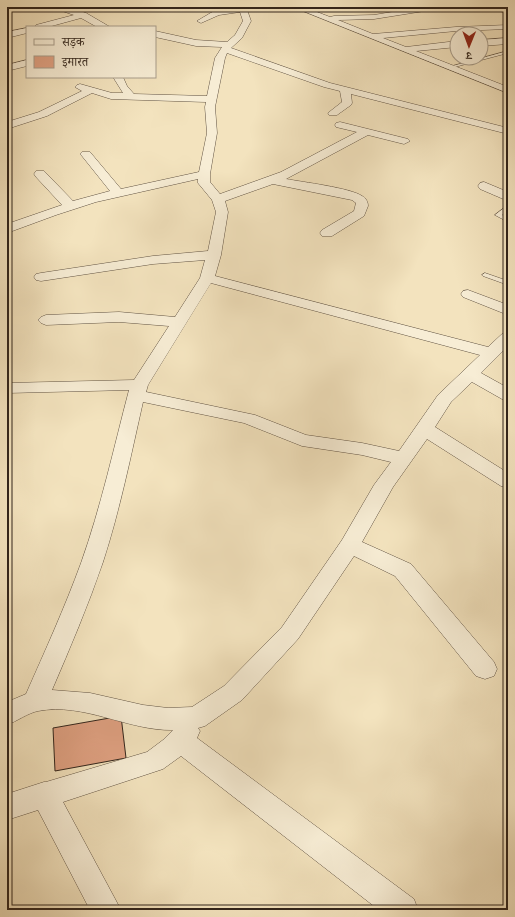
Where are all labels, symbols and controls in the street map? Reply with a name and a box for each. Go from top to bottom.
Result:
legend [26,26,156,78]
north arrow [449,26,489,66]
text: सड़क [61,34,86,50]
text: उ [465,48,473,63]
text: इमारत [61,54,89,70]

